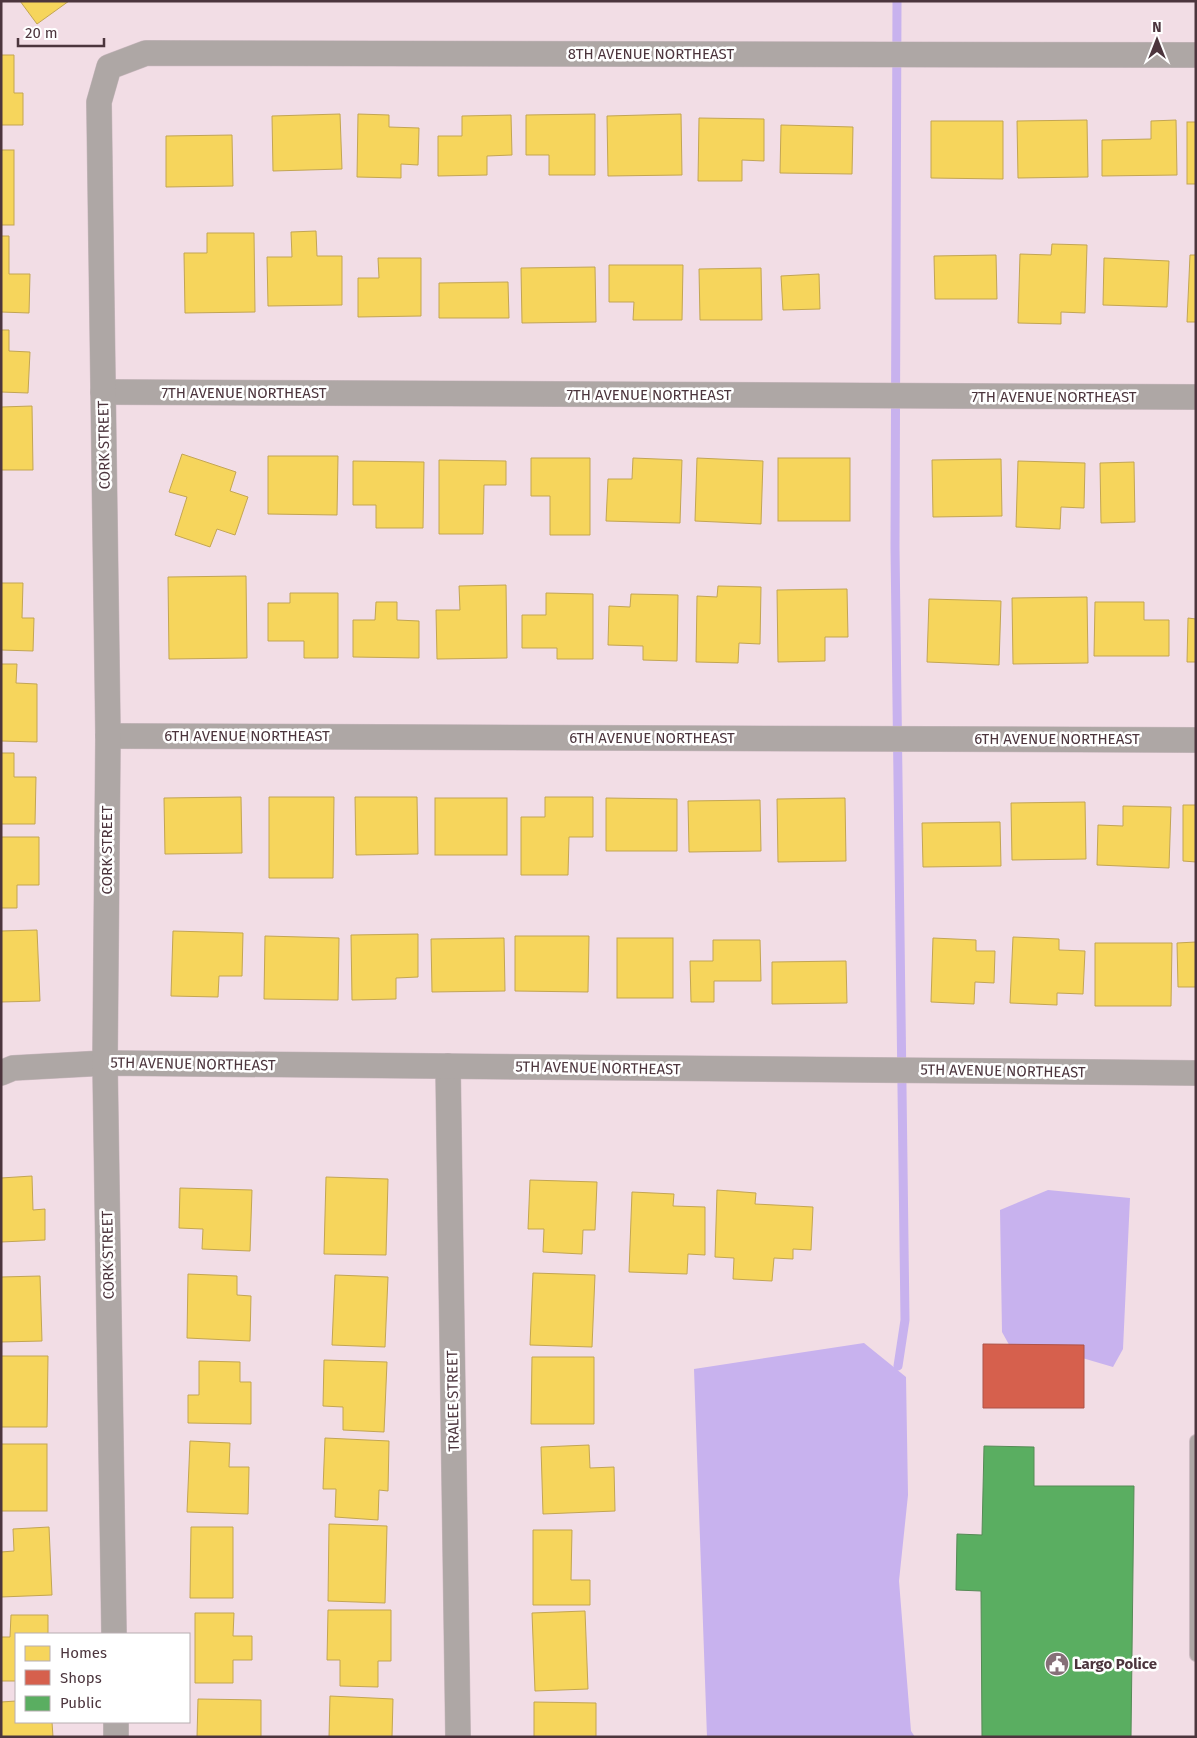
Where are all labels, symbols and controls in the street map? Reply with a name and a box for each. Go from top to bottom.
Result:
scale bar [18,15,104,47]
north arrow [1132,15,1182,65]
text: N [1152,19,1162,36]
text: 20 m [25,24,58,42]
street label: 8TH AVENUE NORTHEAST [568,45,734,63]
street label: 7TH AVENUE NORTHEAST [161,384,327,402]
street label: 7TH AVENUE NORTHEAST [566,386,732,404]
street label: 7TH AVENUE NORTHEAST [971,388,1137,406]
street label: CORK STREET [94,400,114,490]
street label: 6TH AVENUE NORTHEAST [164,727,330,745]
street label: 6TH AVENUE NORTHEAST [569,729,735,747]
street label: 6TH AVENUE NORTHEAST [974,730,1140,748]
street label: CORK STREET [98,805,116,894]
street label: 5TH AVENUE NORTHEAST [110,1054,276,1074]
street label: 5TH AVENUE NORTHEAST [515,1058,681,1078]
street label: 5TH AVENUE NORTHEAST [920,1061,1086,1081]
street label: CORK STREET [98,1210,118,1300]
street label: TRALEE STREET [443,1350,463,1452]
legend [15,1633,190,1723]
text: Homes [60,1644,107,1662]
public building icon: Largo Police [1044,1651,1070,1677]
place label: Largo Police [1074,1655,1157,1673]
text: Shops [60,1669,102,1687]
text: Public [60,1694,102,1712]

